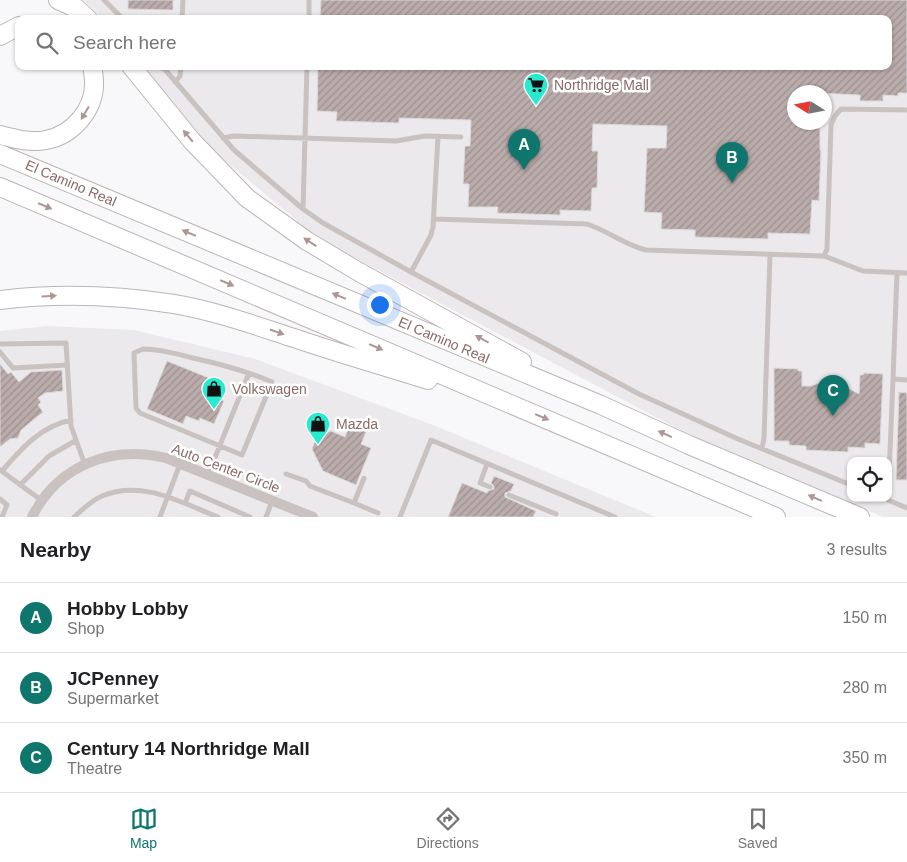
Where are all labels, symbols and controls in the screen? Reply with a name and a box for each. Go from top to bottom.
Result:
search box [15,15,892,70]
icon: search [33,29,61,57]
text: Search here [73,32,177,53]
supermarket icon: Northridge Mall [523,72,549,106]
place label: Northridge Mall [554,77,649,93]
north arrow [787,85,832,130]
one-way arrow [80,106,89,119]
pin: A [508,129,540,170]
one-way arrow [182,130,193,143]
pin: B [716,142,748,183]
street label: El Camino Real [23,157,119,209]
one-way arrow [38,203,52,211]
one-way arrow [182,228,196,236]
one-way arrow [303,237,316,247]
one-way arrow [220,280,234,288]
one-way arrow [41,291,57,299]
one-way arrow [331,291,346,299]
your location [367,292,393,318]
street label: El Camino Real [396,314,492,366]
one-way arrow [269,329,284,337]
one-way arrow [475,335,488,344]
one-way arrow [369,343,384,351]
pin: C [817,375,849,416]
shop icon: Volkswagen [201,376,227,410]
place label: Volkswagen [232,381,307,397]
shop icon: Mazda [305,411,331,445]
one-way arrow [535,414,549,422]
place label: Mazda [336,416,378,432]
one-way arrow [658,430,672,438]
street label: Auto Center Circle [170,440,282,496]
map controls [847,457,892,502]
button: locate [847,457,892,502]
one-way arrow [807,494,822,502]
text: Nearby [20,538,91,561]
text: 3 results [827,541,887,558]
text: Hobby Lobby [67,598,188,619]
text: A [30,609,42,626]
text: 150 m [843,609,887,626]
text: Shop [67,620,104,637]
text: JCPenney [67,668,159,689]
text: B [30,679,42,696]
text: 280 m [843,679,887,696]
text: Supermarket [67,690,159,707]
text: Century 14 Northridge Mall [67,738,310,759]
text: C [30,749,42,766]
text: 350 m [843,749,887,766]
text: Theatre [67,760,122,777]
tab: Map [130,805,158,851]
tab: Directions [417,805,479,851]
tab: Saved [738,805,777,851]

